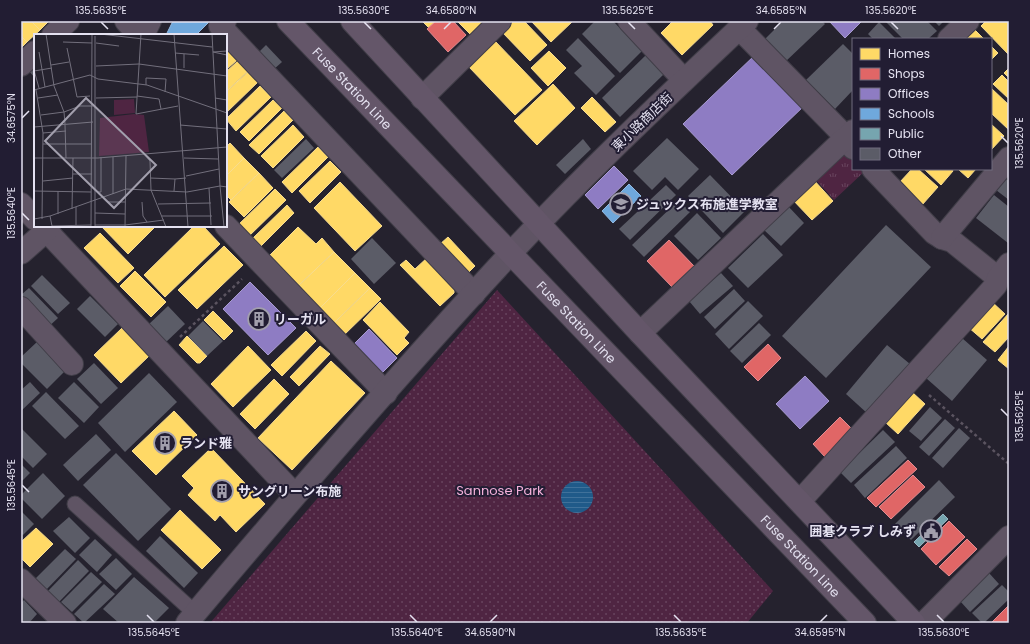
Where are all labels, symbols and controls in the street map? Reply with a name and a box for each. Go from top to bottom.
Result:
text: 135.5635°E [75,3,127,18]
text: 135.5630°E [338,3,390,18]
text: 34.6580°N [426,3,476,18]
text: 135.5625°E [602,3,654,18]
text: 34.6585°N [756,3,806,18]
text: 135.5620°E [865,3,917,18]
inset map [34,34,227,227]
legend [852,38,992,170]
street label: Fuse Station Line [308,43,396,134]
text: Homes [888,45,930,62]
text: Shops [888,65,925,82]
text: Offices [888,85,929,102]
street label: 東小路商店街 [607,88,677,156]
text: 34.6575°N [4,93,19,143]
text: Schools [888,105,935,122]
text: 135.5620°E [1012,117,1027,169]
text: Public [888,125,924,142]
text: Other [888,145,922,162]
text: 135.5640°E [4,187,19,239]
school or university icon: ジュックス布施進学教室 [608,191,634,217]
place label: ジュックス布施進学教室 [636,195,778,214]
street label: Fuse Station Line [532,277,621,367]
building icon: リーガル [246,306,272,332]
place label: リーガル [274,310,326,329]
text: 135.5625°E [1012,390,1027,442]
building icon: ランド雅 [152,430,178,456]
place label: ランド雅 [180,434,232,453]
text: 135.5645°E [4,459,19,511]
building icon: サングリーン布施 [209,478,235,504]
park label: Sannose Park [456,481,544,500]
place label: サングリーン布施 [238,482,341,501]
street label: Fuse Station Line [757,511,845,601]
public building icon: 囲碁クラブ しみず [918,518,944,544]
place label: 囲碁クラブ しみず [809,522,916,541]
text: 135.5645°E [128,625,180,640]
text: 135.5640°E [391,625,443,640]
text: 34.6590°N [465,625,515,640]
text: 135.5635°E [655,625,707,640]
text: 34.6595°N [795,625,845,640]
text: 135.5630°E [918,625,970,640]

